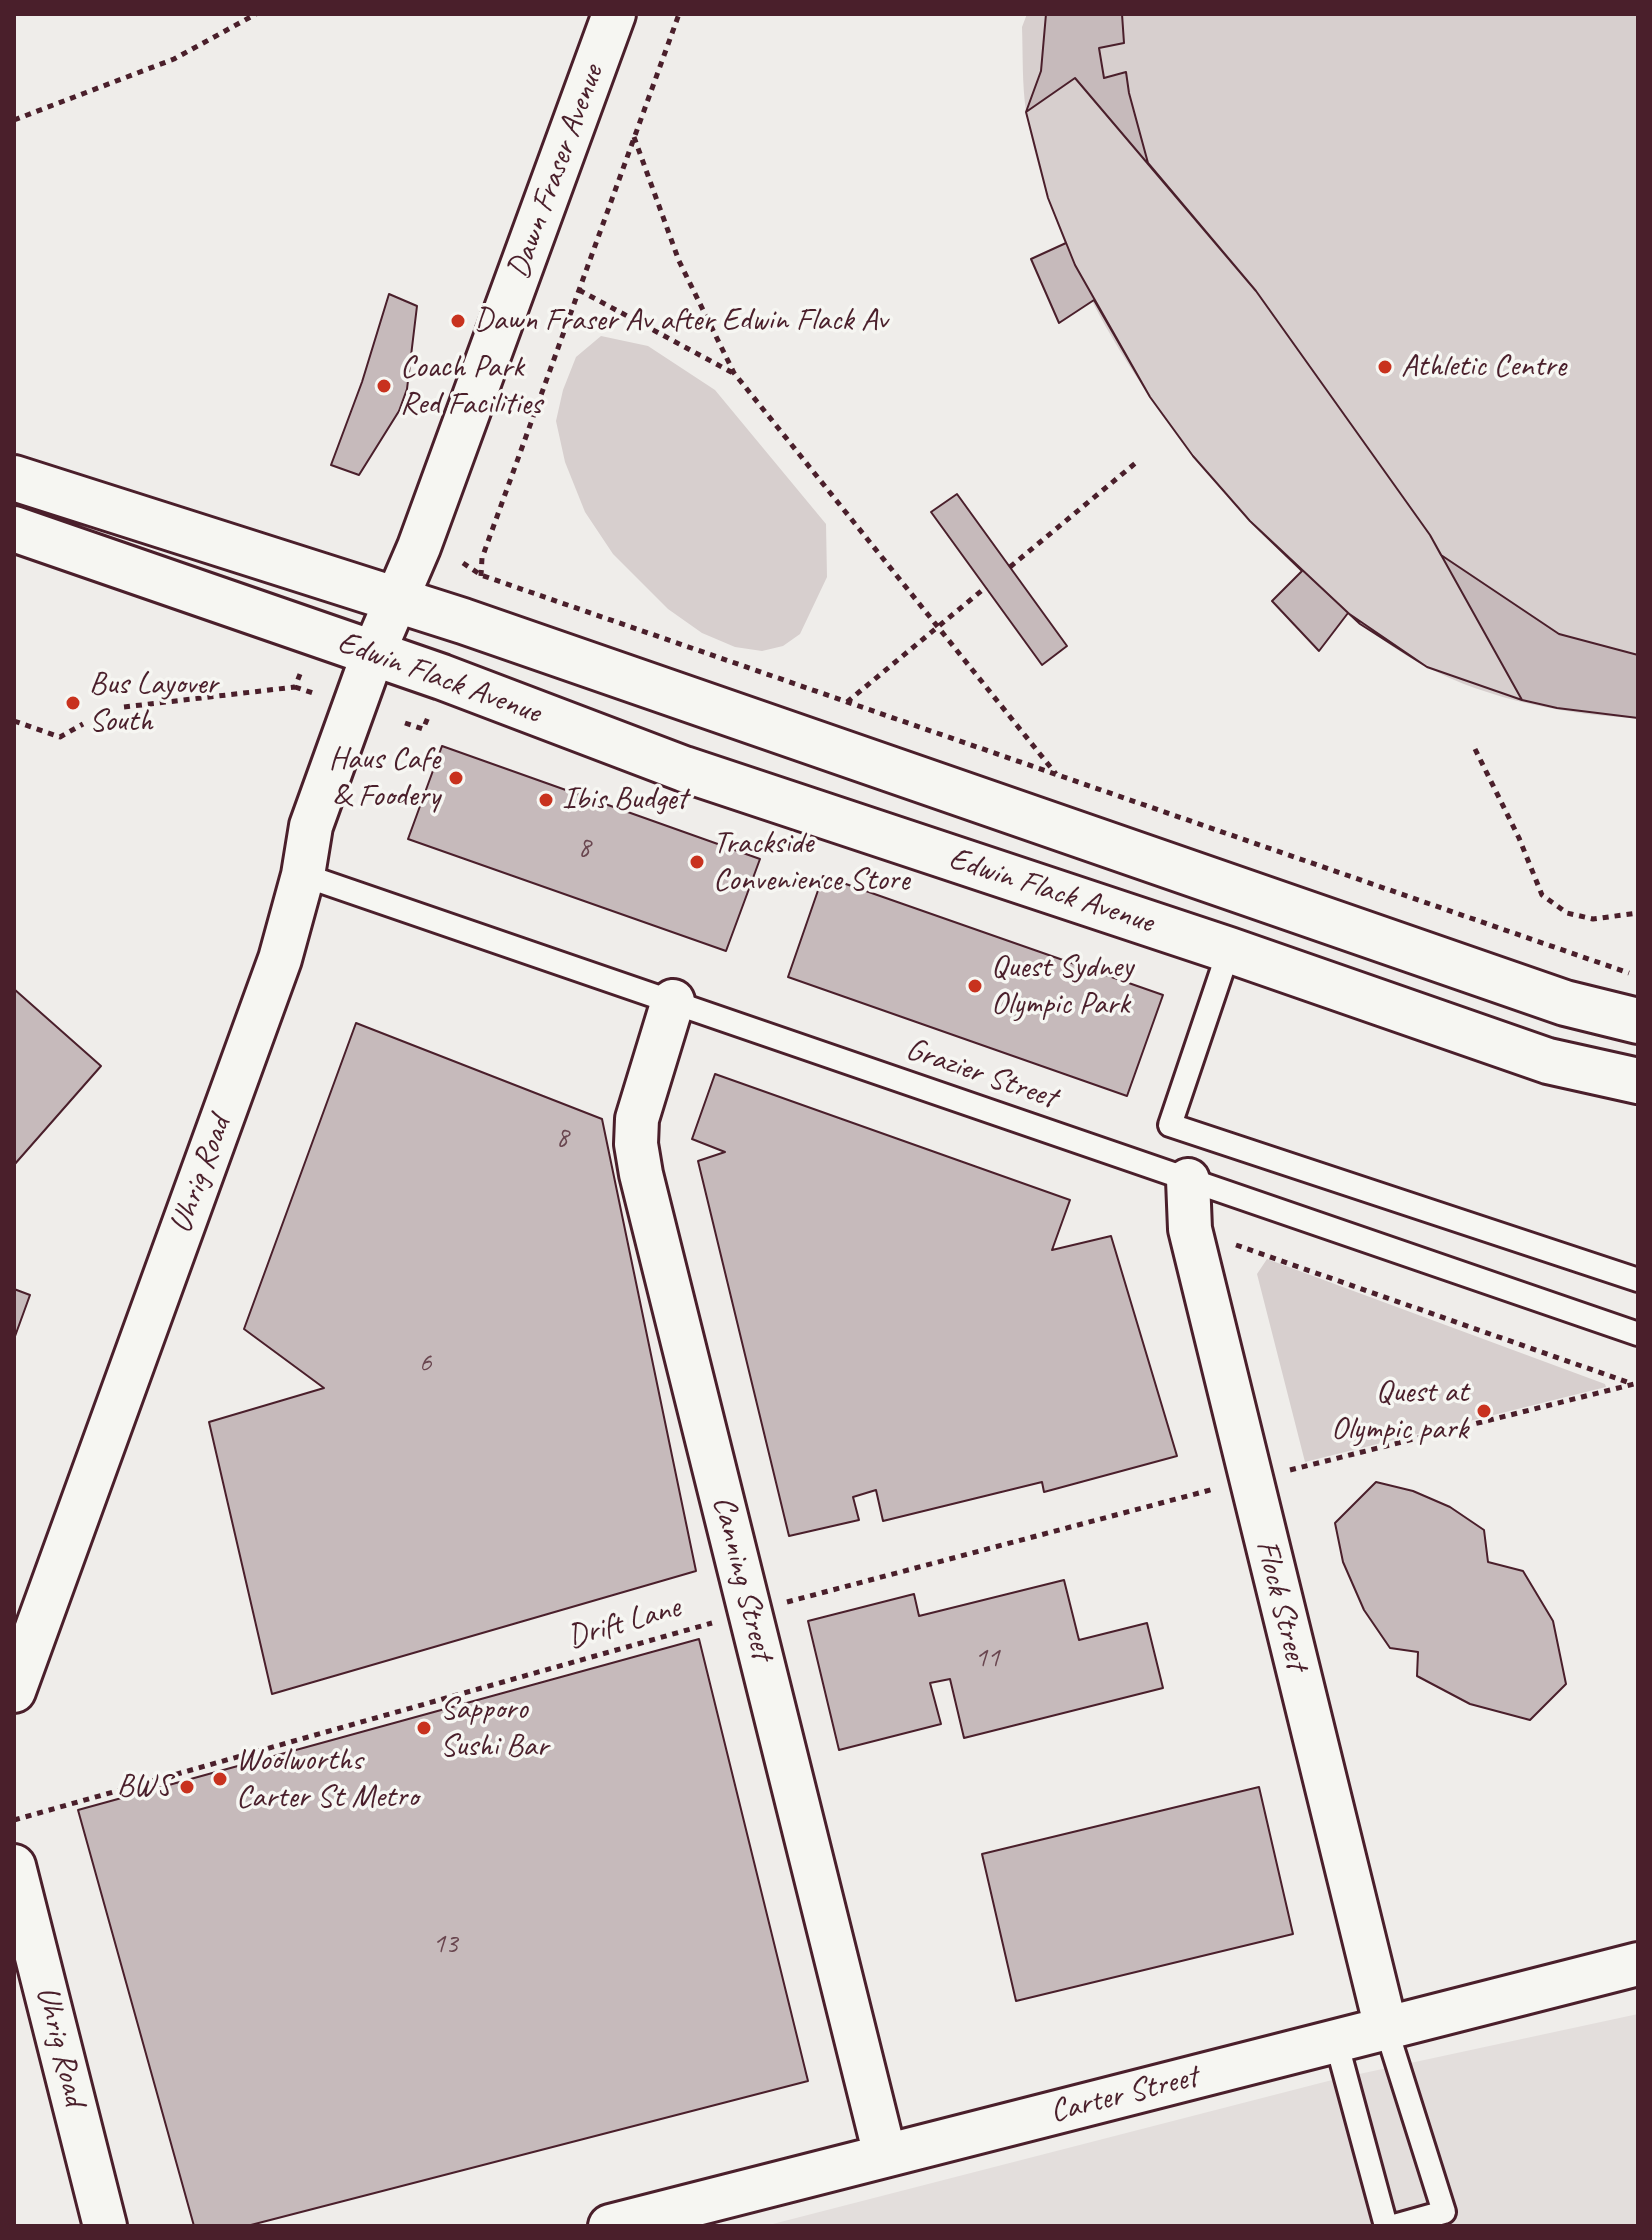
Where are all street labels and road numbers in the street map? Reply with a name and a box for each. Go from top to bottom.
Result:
street label: Dawn Fraser Avenue [500,60,612,284]
street label: Edwin Flack Avenue [332,624,546,732]
street label: Edwin Flack Avenue [944,840,1158,942]
street label: Grazier Street [901,1030,1061,1118]
street label: Uhrig Road [162,1111,240,1239]
street label: Canning Street [703,1492,781,1664]
street label: Flock Street [1246,1536,1316,1674]
street label: Drift Lane [563,1589,685,1657]
street label: Uhrig Road [27,1982,93,2110]
street label: Carter Street [1046,2058,1202,2132]

